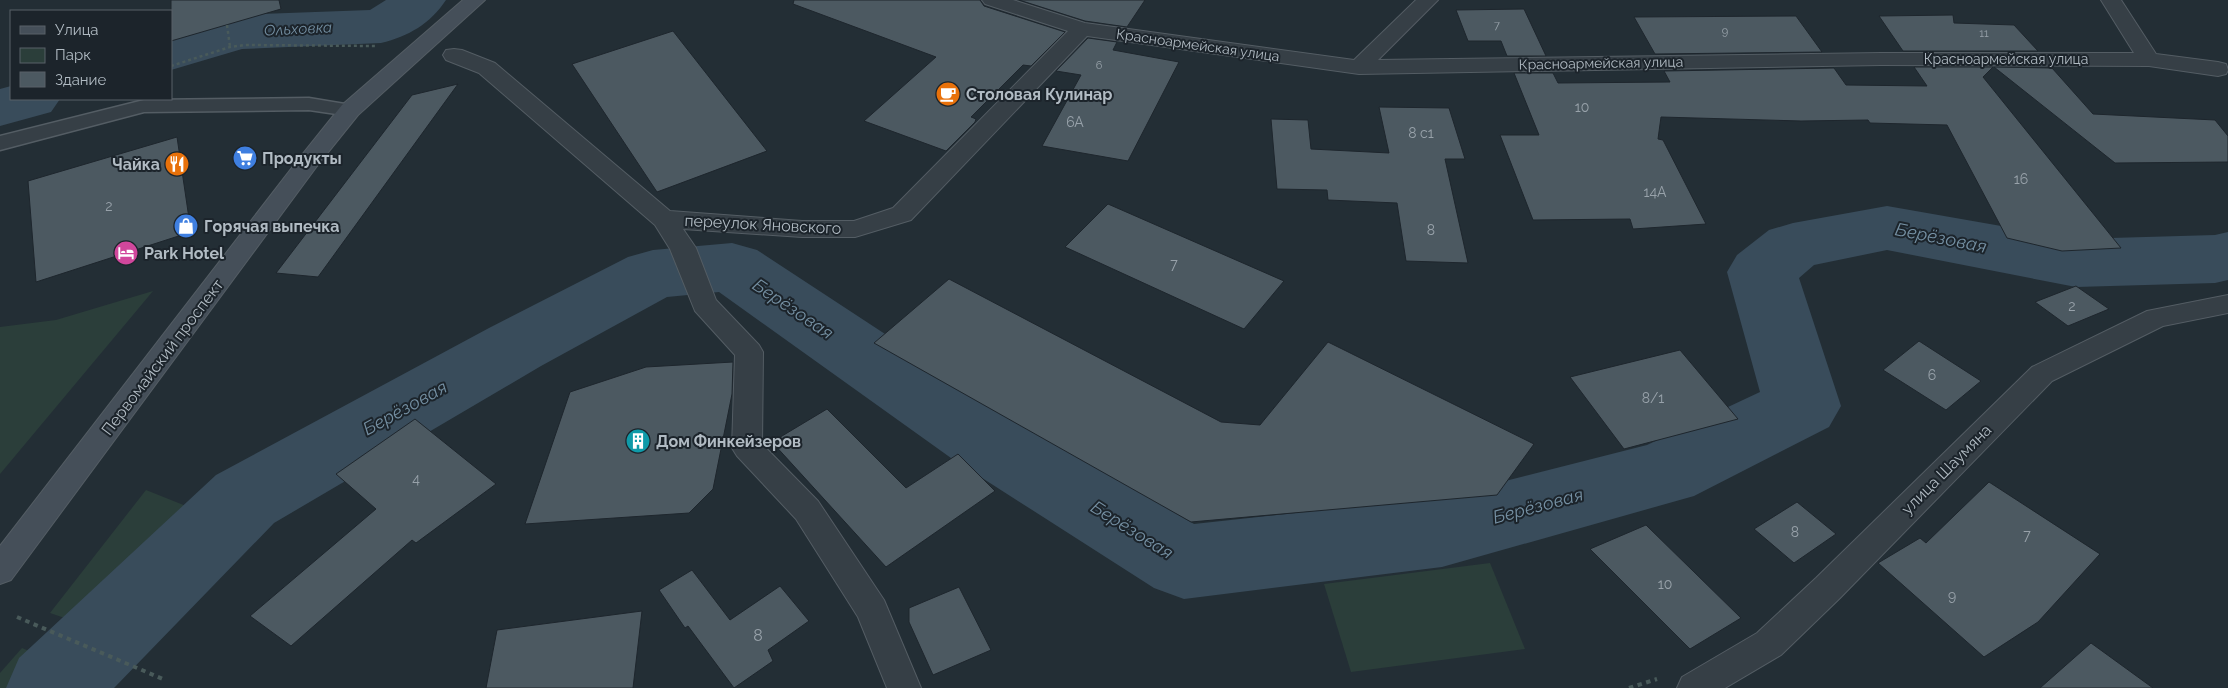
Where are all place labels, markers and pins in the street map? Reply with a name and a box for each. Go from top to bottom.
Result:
cafe icon: Столовая Кулинар [935,81,961,107]
place label: Столовая Кулинар [966,85,1112,104]
supermarket icon: Продукты [232,145,258,171]
place label: Продукты [262,149,342,168]
restaurant icon: Чайка [164,151,190,177]
place label: Чайка [112,155,160,174]
shop icon: Горячая выпечка [173,213,199,239]
place label: Горячая выпечка [204,217,339,236]
hotel icon: Park Hotel [113,240,139,266]
place label: Park Hotel [144,244,225,263]
building icon: Дом Финкейзеров [625,428,651,454]
place label: Дом Финкейзеров [656,432,801,451]

